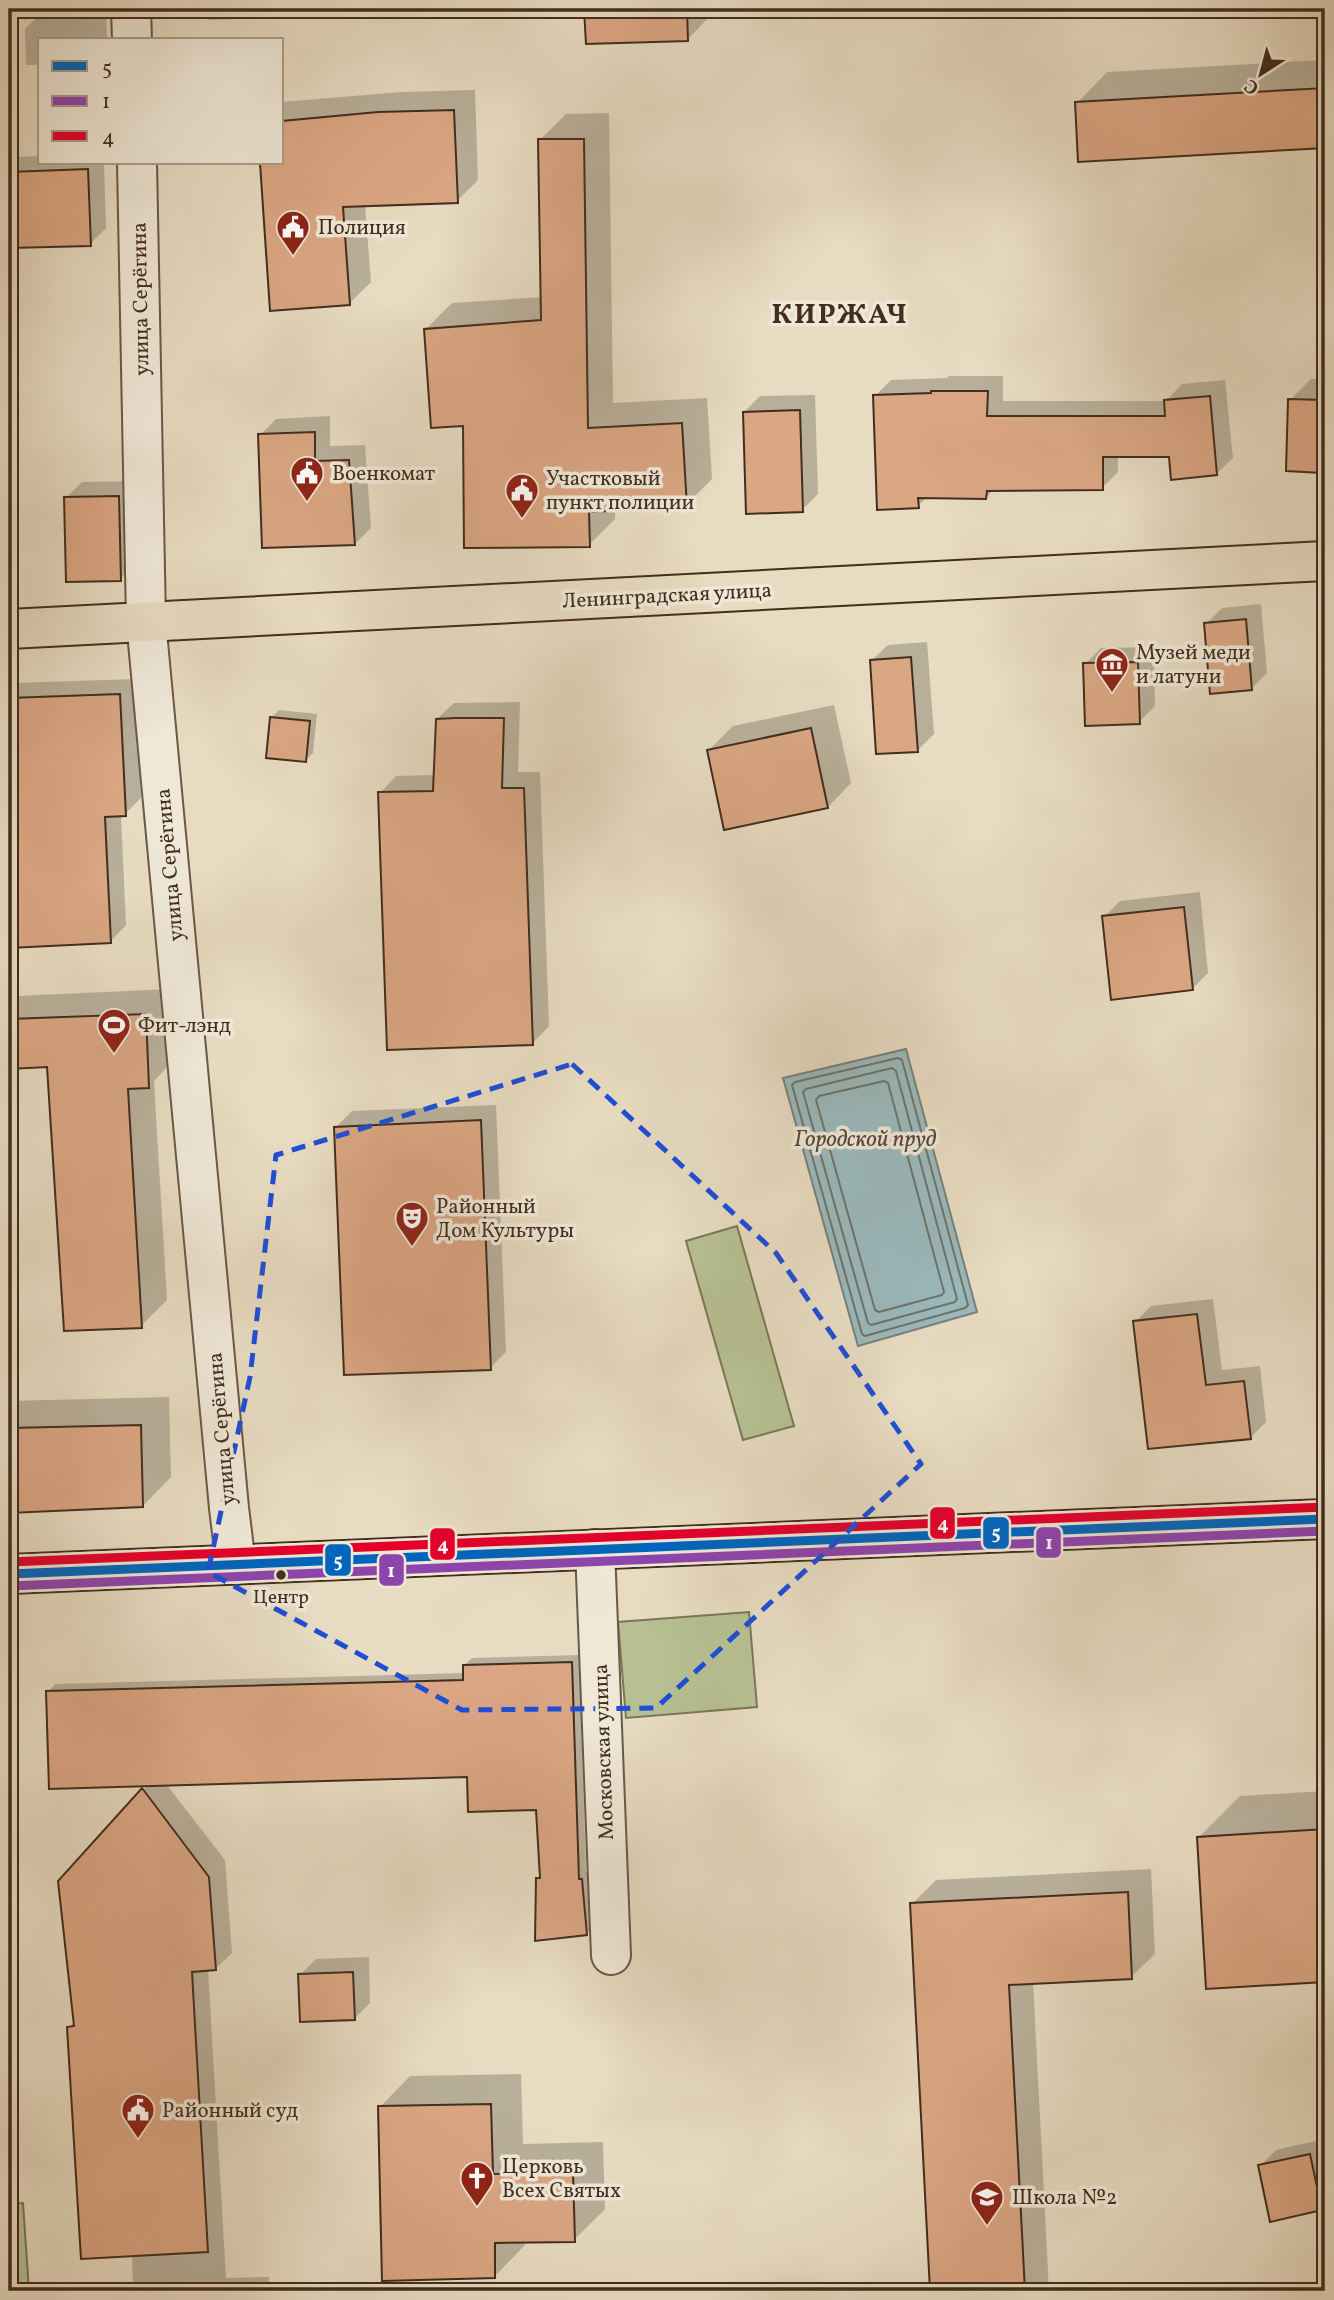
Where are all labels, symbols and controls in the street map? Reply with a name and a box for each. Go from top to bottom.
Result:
legend [38,38,284,164]
north arrow [1226,38,1296,108]
text: 5 [102,54,112,83]
text: С [1240,72,1265,100]
text: 1 [102,88,110,117]
text: 4 [102,124,115,153]
public building icon: Полиция [274,208,312,257]
place label: Полиция [318,214,406,243]
street label: улица Серёгина [126,222,157,376]
district label: КИРЖАЧ [771,296,909,335]
public building icon: Военкомат [288,454,326,503]
place label: Военкомат [332,460,436,489]
place label: Участковый пункт полиции [546,465,695,518]
public building icon: Участковый пункт полиции [503,471,541,520]
street label: Ленинградская улица [561,577,773,616]
place label: Музей меди и латуни [1136,639,1251,692]
museum icon: Музей меди и латуни [1093,645,1131,694]
street label: улица Серёгина [149,787,192,943]
sports icon: Фит-лэнд [95,1006,133,1055]
place label: Фит-лэнд [138,1012,231,1041]
water label: Городской пруд [794,1124,937,1156]
place label: Районный Дом Культуры [436,1193,574,1246]
theatre icon: Районный Дом Культуры [393,1199,431,1248]
street label: улица Серёгина [201,1351,244,1507]
line badge: 4 [929,1506,956,1540]
text: 4 [937,1512,949,1538]
line badge: 5 [982,1516,1010,1550]
text: 5 [991,1521,1001,1547]
line badge: 1 [1035,1526,1062,1559]
line badge: 4 [429,1527,456,1561]
text: 1 [1045,1531,1053,1557]
text: 4 [437,1533,449,1559]
line badge: 5 [324,1543,352,1577]
text: 5 [333,1549,343,1575]
line badge: 1 [378,1553,405,1587]
text: 1 [387,1559,395,1585]
marker: Центр [274,1568,288,1582]
place label: Центр [253,1585,309,1611]
street label: Московская улица [587,1663,622,1841]
public building icon: Районный суд [119,2091,157,2140]
place label: Районный суд [162,2097,298,2126]
place label: Церковь Всех Святых [502,2153,621,2206]
church icon: Церковь Всех Святых [458,2159,496,2208]
school or university icon: Школа №2 [968,2178,1006,2227]
place label: Школа №2 [1012,2184,1117,2213]

